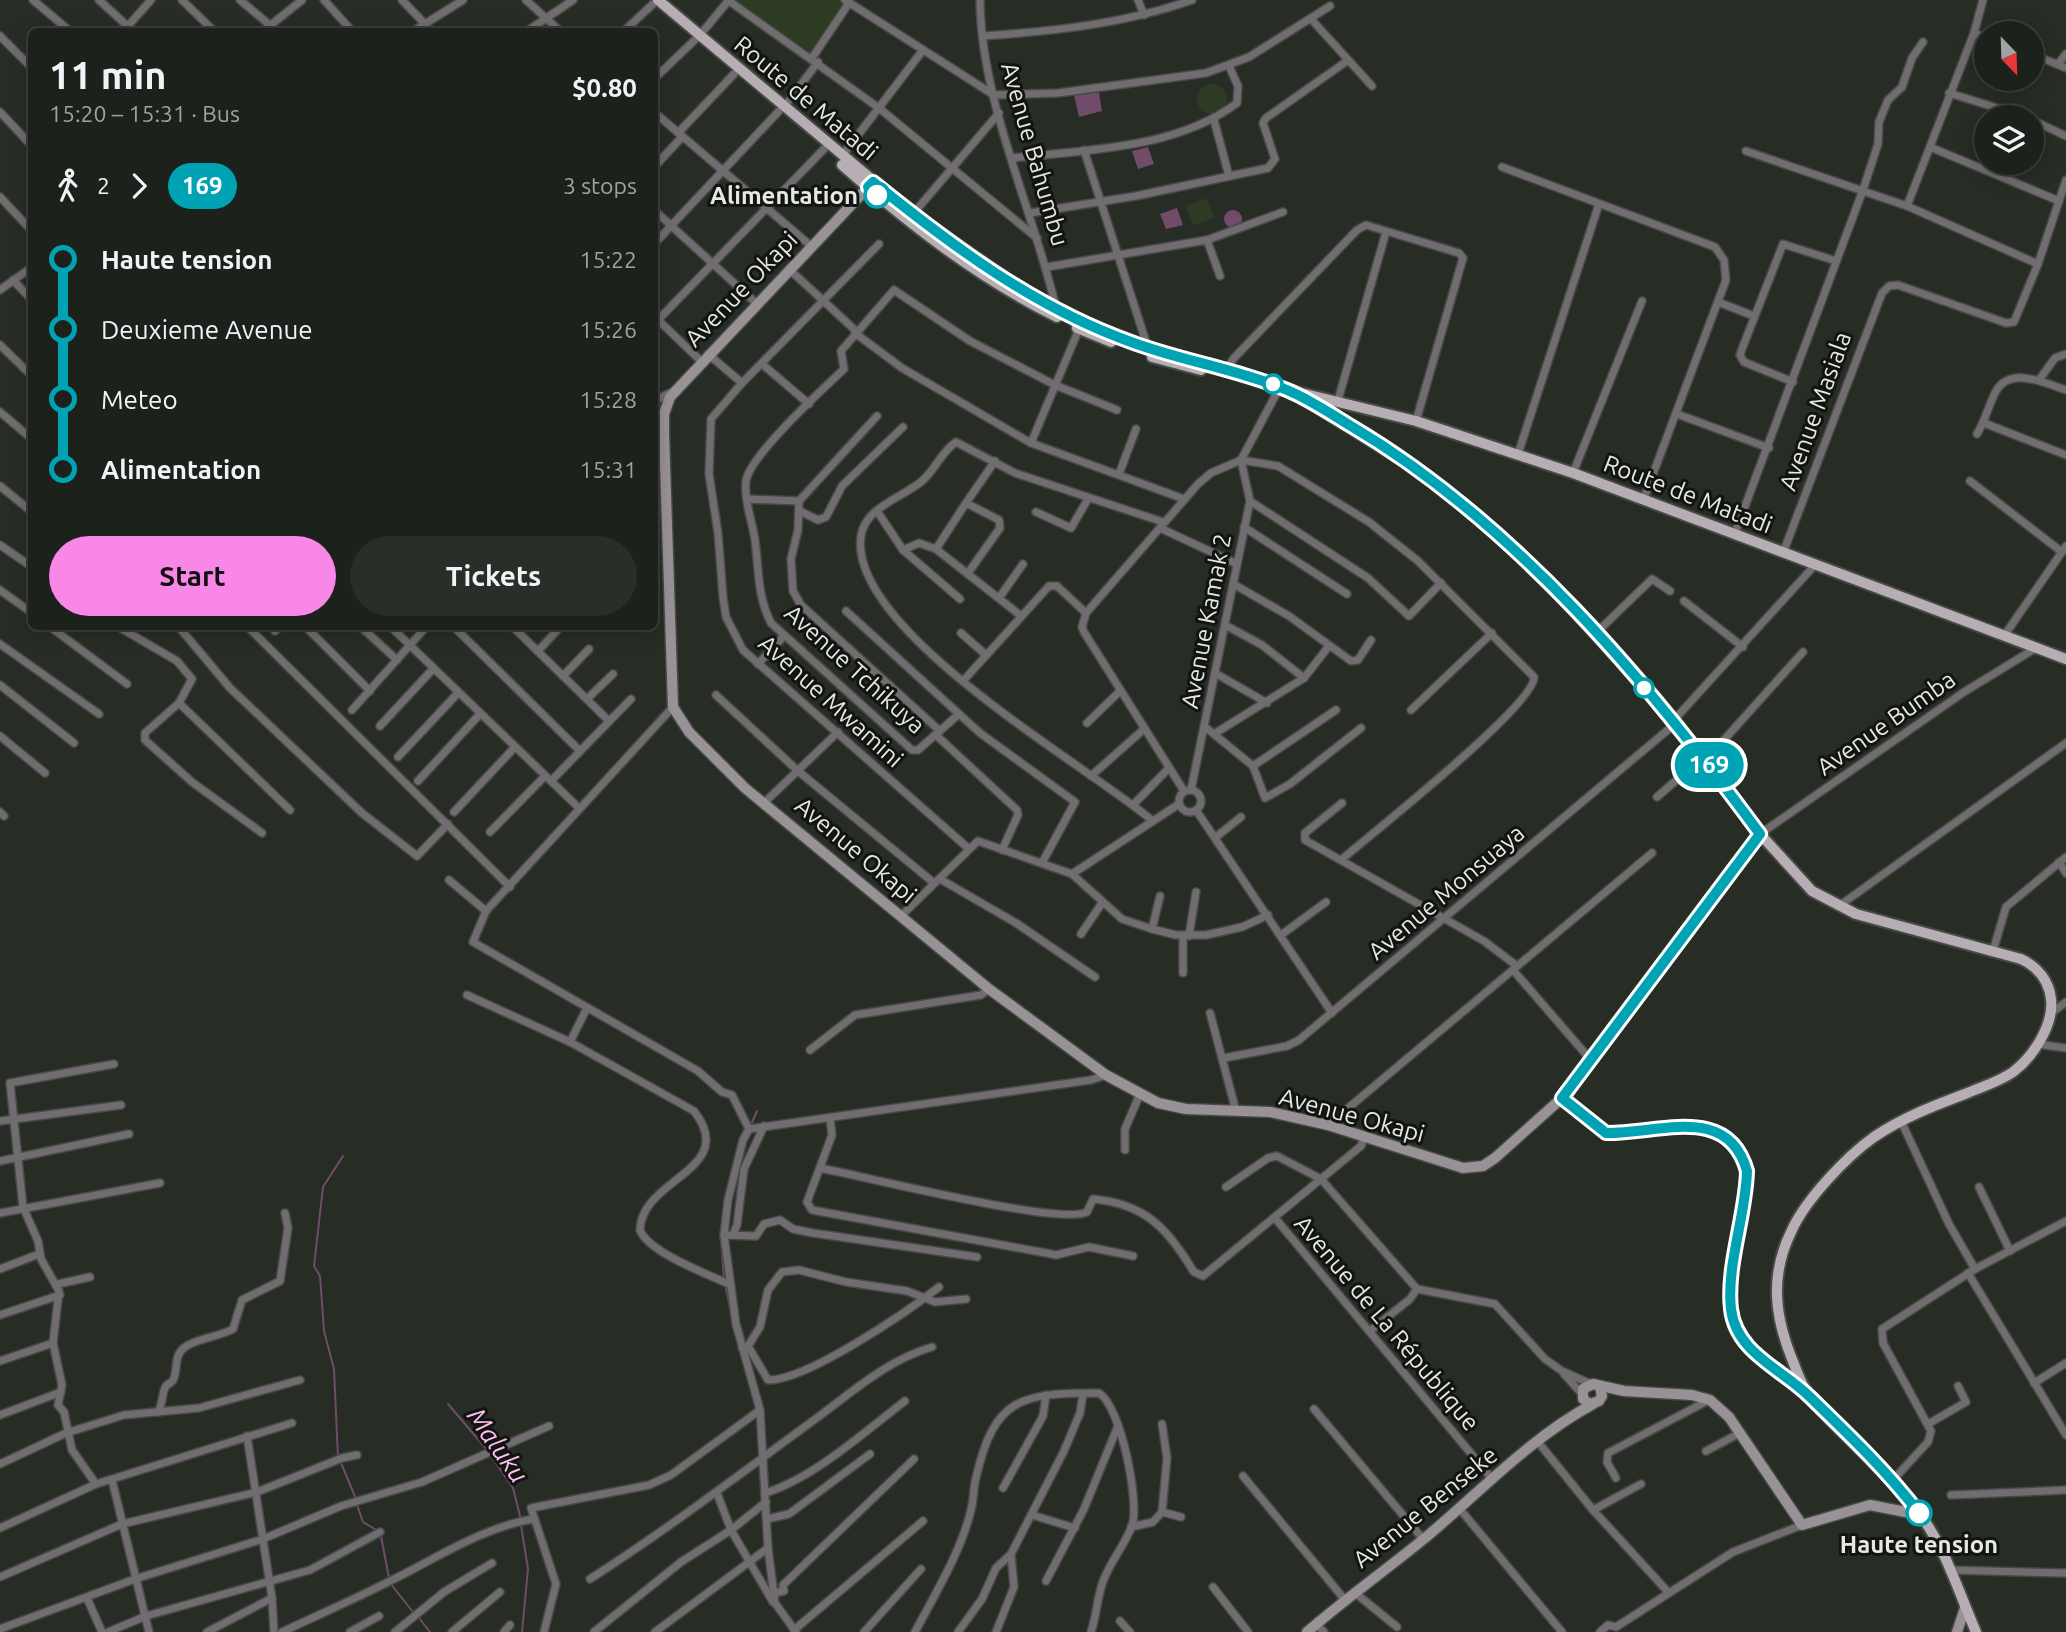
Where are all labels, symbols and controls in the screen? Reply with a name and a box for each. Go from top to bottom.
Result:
north arrow [1974,21,2044,91]
map controls [1974,21,2044,175]
street label: Route de Matadi [729,30,883,166]
text: 11 min [49,54,166,96]
street label: Avenue Bahumbu [996,59,1074,249]
text: $0.80 [572,73,637,102]
text: 15:20 – 15:31 · Bus [49,101,240,126]
button: layers [1974,105,2044,175]
icon: walk [49,167,87,205]
icon: forward [120,167,158,205]
text: 169 [182,172,223,199]
text: 2 [97,173,110,198]
text: 3 stops [563,173,637,198]
place label: Alimentation [710,182,858,209]
marker: Alimentation [864,182,890,208]
street label: Avenue Okapi [679,226,803,352]
text: Haute tension [101,245,272,274]
text: 15:22 [579,247,637,272]
text: Deuxieme Avenue [101,315,313,344]
text: 15:26 [579,317,637,342]
street label: Avenue Masiala [1774,328,1856,494]
unlabelled marker [1263,374,1283,394]
text: Meteo [101,385,178,414]
text: 15:28 [579,387,637,412]
street label: Route de Matadi [1600,449,1776,539]
text: Alimentation [101,455,261,484]
text: 15:31 [579,457,637,482]
street label: Avenue Kamak 2 [1176,531,1236,711]
button: Start [49,536,336,616]
button: Tickets [350,536,637,616]
street label: Avenue Tchikuya [780,599,930,739]
street label: Avenue Mwamini [754,629,908,773]
street label: Avenue Bumba [1812,665,1960,781]
unlabelled marker [1634,678,1654,698]
line badge: 169 [1669,742,1749,788]
text: 169 [1689,751,1729,778]
street label: Avenue Okapi [790,792,922,908]
street label: Avenue Monsuaya [1363,819,1529,965]
street label: Avenue Okapi [1276,1083,1428,1147]
street label: Avenue de La République [1289,1210,1485,1436]
water label: Maluku [462,1402,534,1488]
street label: Avenue Benseke [1348,1441,1502,1573]
marker: Haute tension [1906,1500,1932,1526]
place label: Haute tension [1840,1531,1998,1558]

